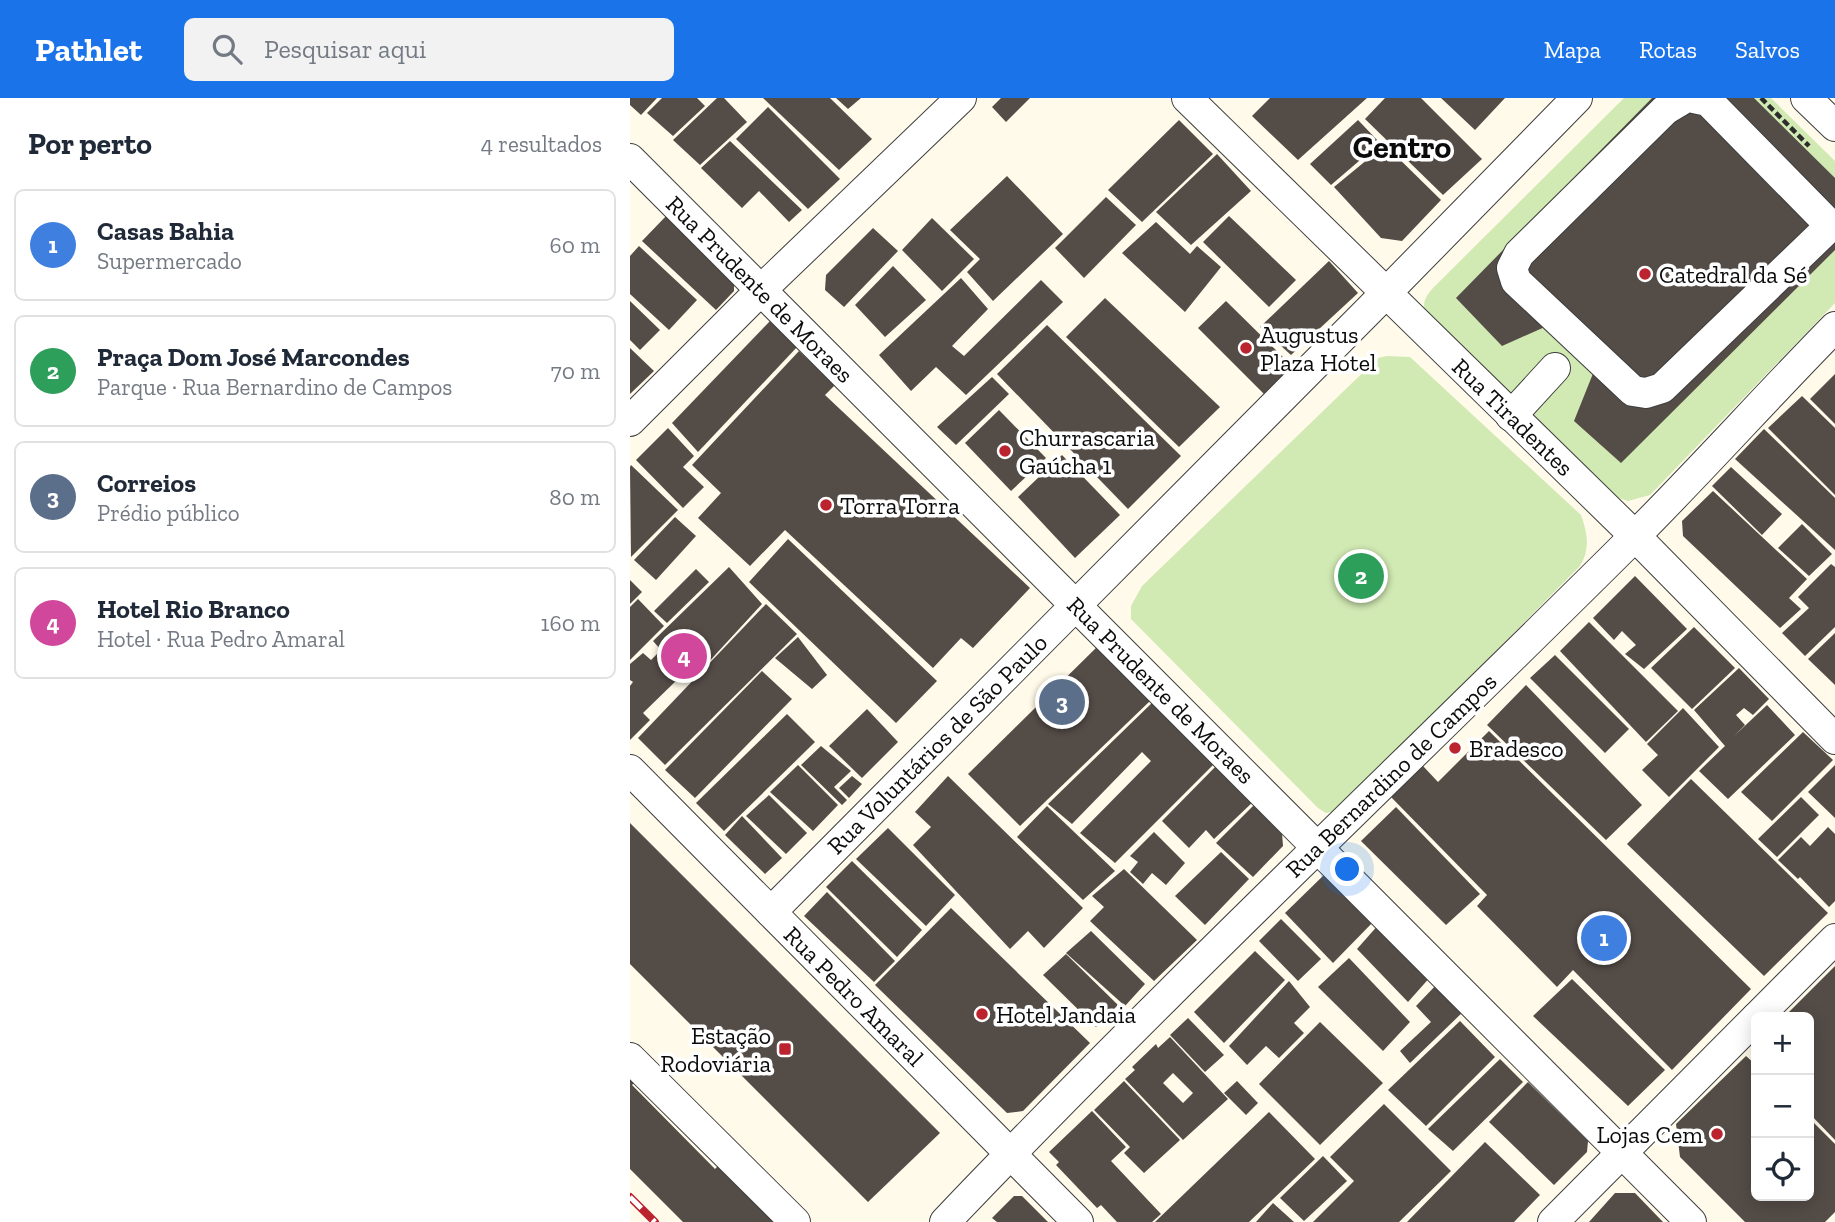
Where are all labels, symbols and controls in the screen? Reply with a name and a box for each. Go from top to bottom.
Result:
search box [184,18,674,81]
text: Pathlet [35,30,142,69]
icon: search [208,30,246,68]
text: Pesquisar aqui [264,33,426,65]
text: Mapa [1544,35,1601,64]
text: Rotas [1639,35,1697,64]
text: Salvos [1735,35,1800,64]
text: Por perto [28,126,152,162]
district label: Centro [1353,128,1452,166]
text: 4 resultados [481,130,602,158]
street label: Rua Prudente de Moraes [660,189,860,389]
text: Casas Bahia [97,215,234,247]
text: 1 [48,231,58,259]
text: 60 m [549,231,600,259]
text: Supermercado [97,247,242,275]
place label: Catedral da Sé [1659,260,1807,289]
marker: Catedral da Sé [1637,266,1653,282]
place label: Augustus Plaza Hotel [1260,320,1376,377]
marker: Augustus Plaza Hotel [1238,340,1254,356]
text: Praça Dom José Marcondes [97,341,410,373]
street label: Rua Tiradentes [1446,352,1580,482]
text: 2 [47,357,59,385]
text: 70 m [551,357,600,385]
text: Parque · Rua Bernardino de Campos [97,373,452,401]
place label: Churrascaria Gaúcha 1 [1019,423,1155,480]
marker: Churrascaria Gaúcha 1 [997,443,1013,459]
text: Correios [97,467,196,499]
text: 3 [47,483,59,511]
text: 80 m [549,483,600,511]
place label: Torra Torra [840,491,960,520]
marker: Torra Torra [818,497,834,513]
text: Prédio público [97,499,240,527]
pin: 2 [1338,550,1384,602]
street label: Rua Prudente de Moraes [1061,590,1261,790]
text: Hotel Rio Branco [97,593,290,625]
text: 4 [46,609,60,637]
text: 160 m [541,609,600,637]
text: Hotel · Rua Pedro Amaral [97,625,345,653]
street label: Rua Voluntários de São Paulo [821,628,1053,860]
pin: 4 [661,630,707,682]
street label: Rua Bernardino de Campos [1280,667,1502,883]
pin: 3 [1039,676,1085,728]
place label: Bradesco [1469,734,1564,763]
marker: Bradesco [1447,740,1463,756]
your location [1330,852,1364,886]
pin: 1 [1581,912,1627,964]
street label: Rua Pedro Amaral [778,920,930,1072]
place label: Hotel Jandaia [996,1000,1137,1029]
marker: Hotel Jandaia [974,1006,990,1022]
map controls [1751,1012,1814,1201]
button: + [1751,1012,1814,1075]
place label: Estação Rodoviária [660,1021,771,1078]
marker: Estação Rodoviária [777,1041,793,1057]
button: − [1751,1075,1814,1138]
place label: Lojas Cem [1597,1120,1703,1149]
marker: Lojas Cem [1709,1126,1725,1142]
button: locate [1751,1138,1814,1201]

